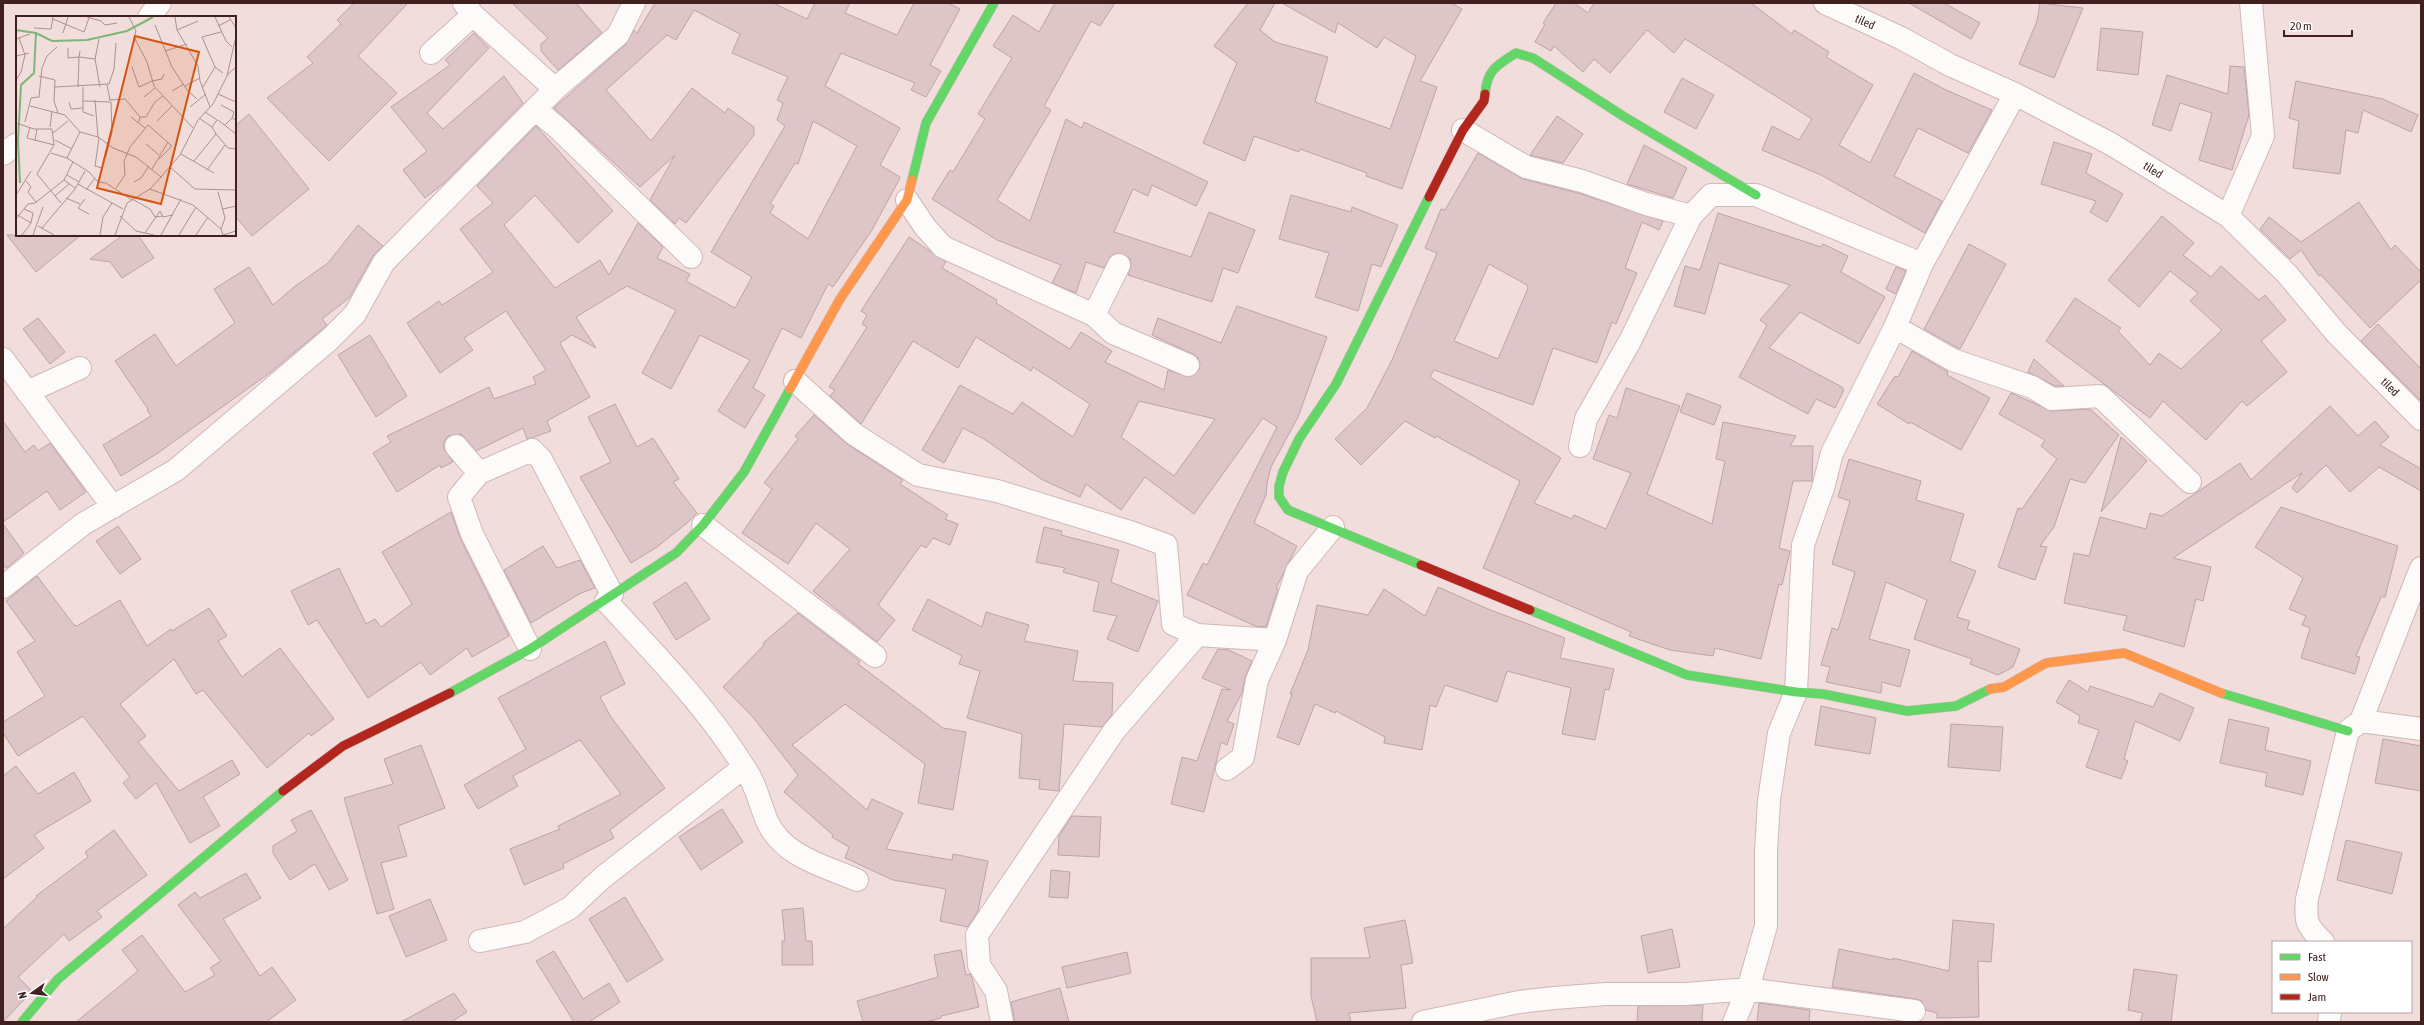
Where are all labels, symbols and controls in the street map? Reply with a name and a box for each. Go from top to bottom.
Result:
street label: tiled [1853,11,1877,33]
scale bar [2284,12,2352,38]
inset map [16,16,236,236]
text: 20 m [2290,19,2312,33]
street label: tiled [2141,159,2165,181]
street label: tiled [2378,375,2402,399]
legend [2272,941,2412,1013]
text: Fast [2308,950,2326,964]
text: Slow [2308,970,2329,984]
north arrow [12,973,52,1013]
text: Jam [2308,990,2326,1004]
text: N [16,991,29,1000]

